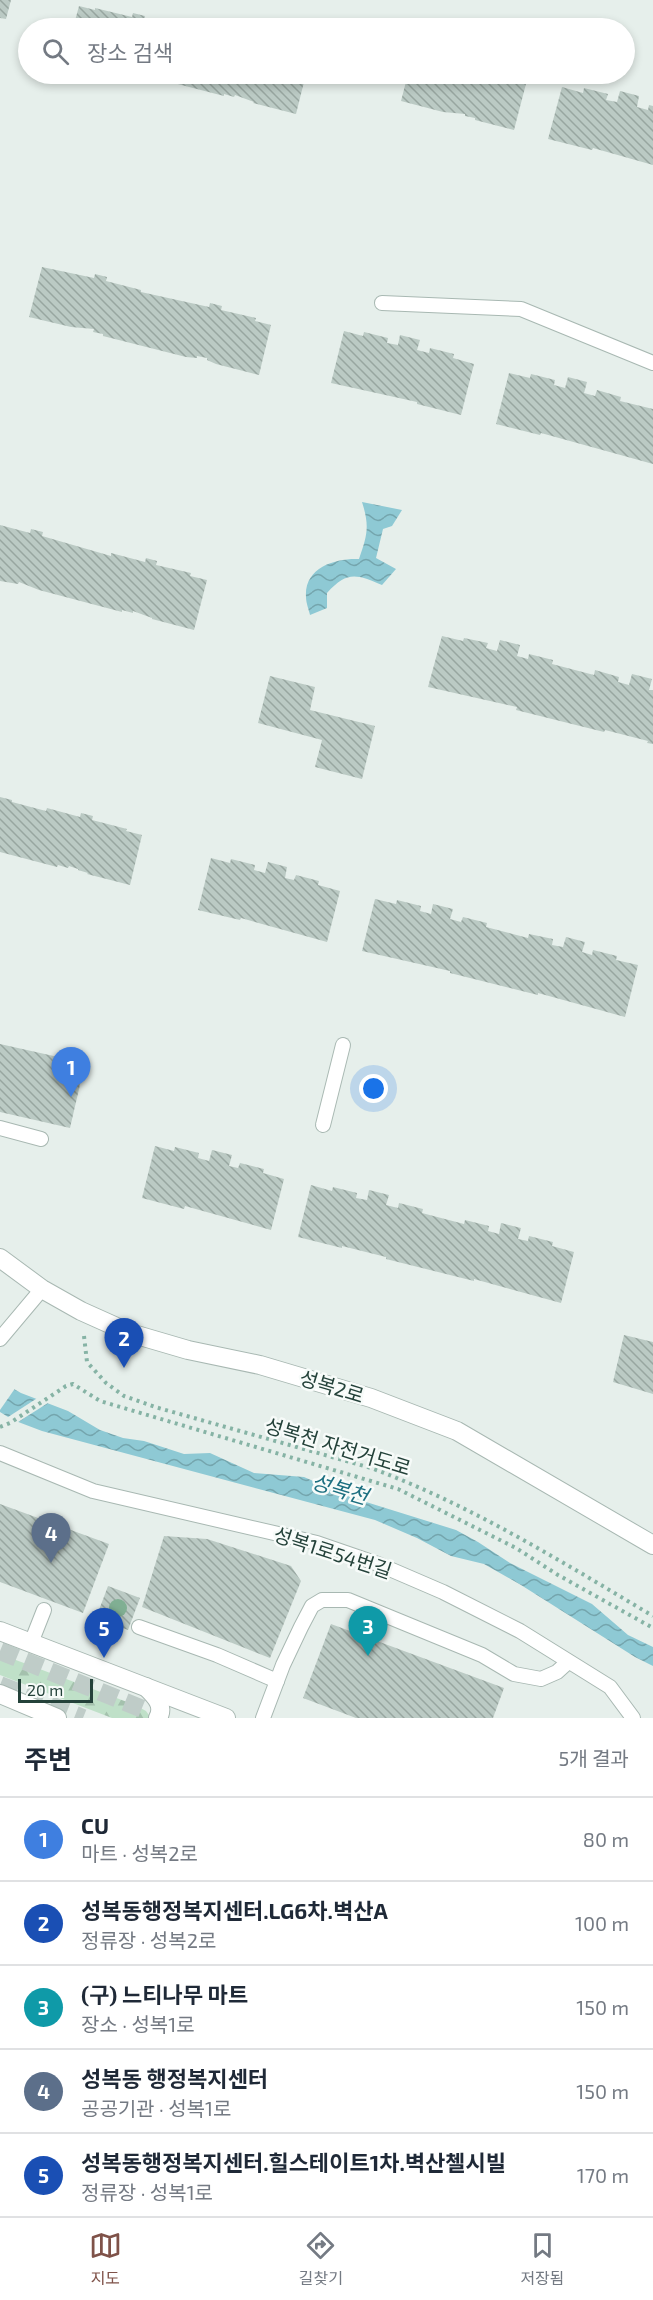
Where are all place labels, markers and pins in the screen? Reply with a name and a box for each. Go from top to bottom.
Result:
pin: 1 [52,1048,90,1097]
pin: 2 [104,1318,144,1368]
pin: 4 [32,1514,70,1563]
pin: 3 [348,1606,388,1656]
pin: 5 [84,1608,124,1658]

